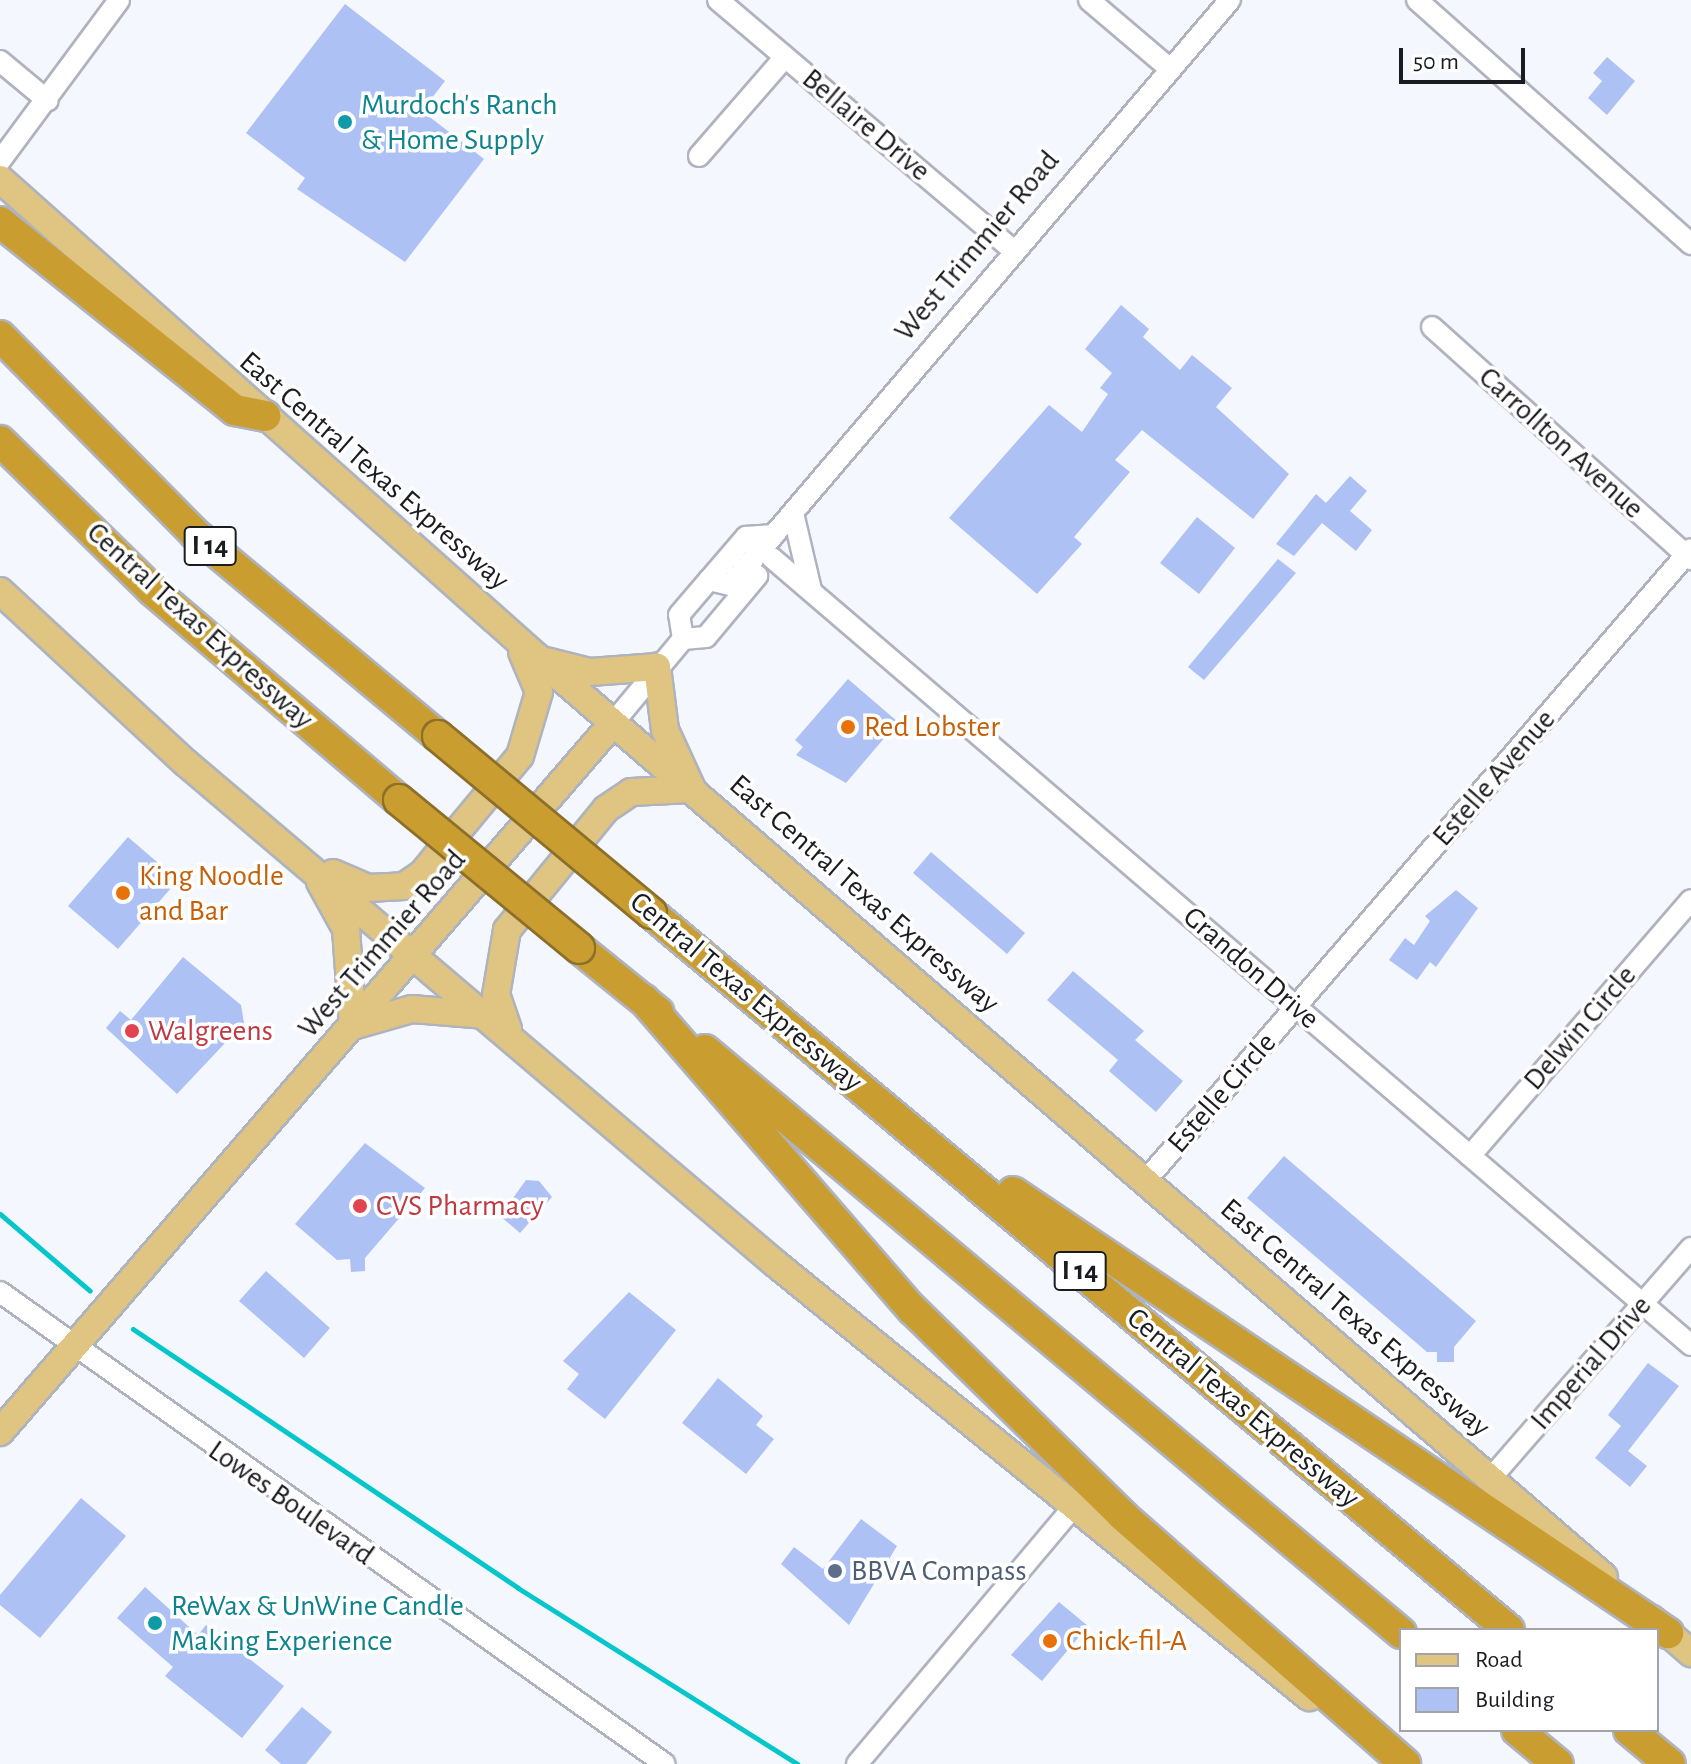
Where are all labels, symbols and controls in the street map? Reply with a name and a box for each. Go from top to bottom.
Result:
scale bar [1403,32,1529,82]
text: 50 m [1413,50,1459,74]
street label: Bellaire Drive [795,61,937,189]
place label: Murdoch's Ranch & Home Supply [361,87,557,158]
marker: Murdoch's Ranch & Home Supply [336,113,354,131]
street label: West Trimmier Road [887,143,1067,349]
street label: East Central Texas Expressway [232,344,516,598]
street label: Carrollton Avenue [1471,360,1651,526]
street label: Central Texas Expressway [79,515,321,737]
road number: I 14 [182,522,238,570]
street label: Estelle Avenue [1425,702,1563,854]
place label: Red Lobster [864,709,1000,745]
marker: Red Lobster [839,718,857,736]
street label: East Central Texas Expressway [722,767,1006,1021]
street label: West Trimmier Road [290,842,474,1046]
place label: King Noodle and Bar [139,858,284,928]
marker: King Noodle and Bar [114,884,132,902]
street label: Central Texas Expressway [622,884,870,1100]
street label: Grandon Drive [1176,899,1326,1037]
street label: Delwin Circle [1516,958,1644,1098]
place label: Walgreens [148,1013,273,1049]
marker: Walgreens [123,1022,141,1040]
street label: Estelle Circle [1160,1026,1284,1160]
place label: CVS Pharmacy [376,1188,544,1224]
street label: East Central Texas Expressway [1213,1191,1497,1445]
marker: CVS Pharmacy [351,1197,369,1215]
road number: I 14 [1052,1247,1108,1295]
street label: Imperial Drive [1523,1288,1659,1438]
street label: Central Texas Expressway [1119,1300,1367,1516]
street label: Lowes Boulevard [201,1433,381,1573]
place label: BBVA Compass [851,1553,1027,1589]
marker: BBVA Compass [826,1562,844,1580]
place label: ReWax & UnWine Candle Making Experience [171,1588,464,1658]
marker: ReWax & UnWine Candle Making Experience [146,1614,164,1632]
place label: Chick-fil-A [1066,1623,1187,1659]
legend [1399,1628,1659,1732]
marker: Chick-fil-A [1041,1632,1059,1650]
text: Road [1475,1648,1523,1672]
text: Building [1475,1688,1554,1712]

